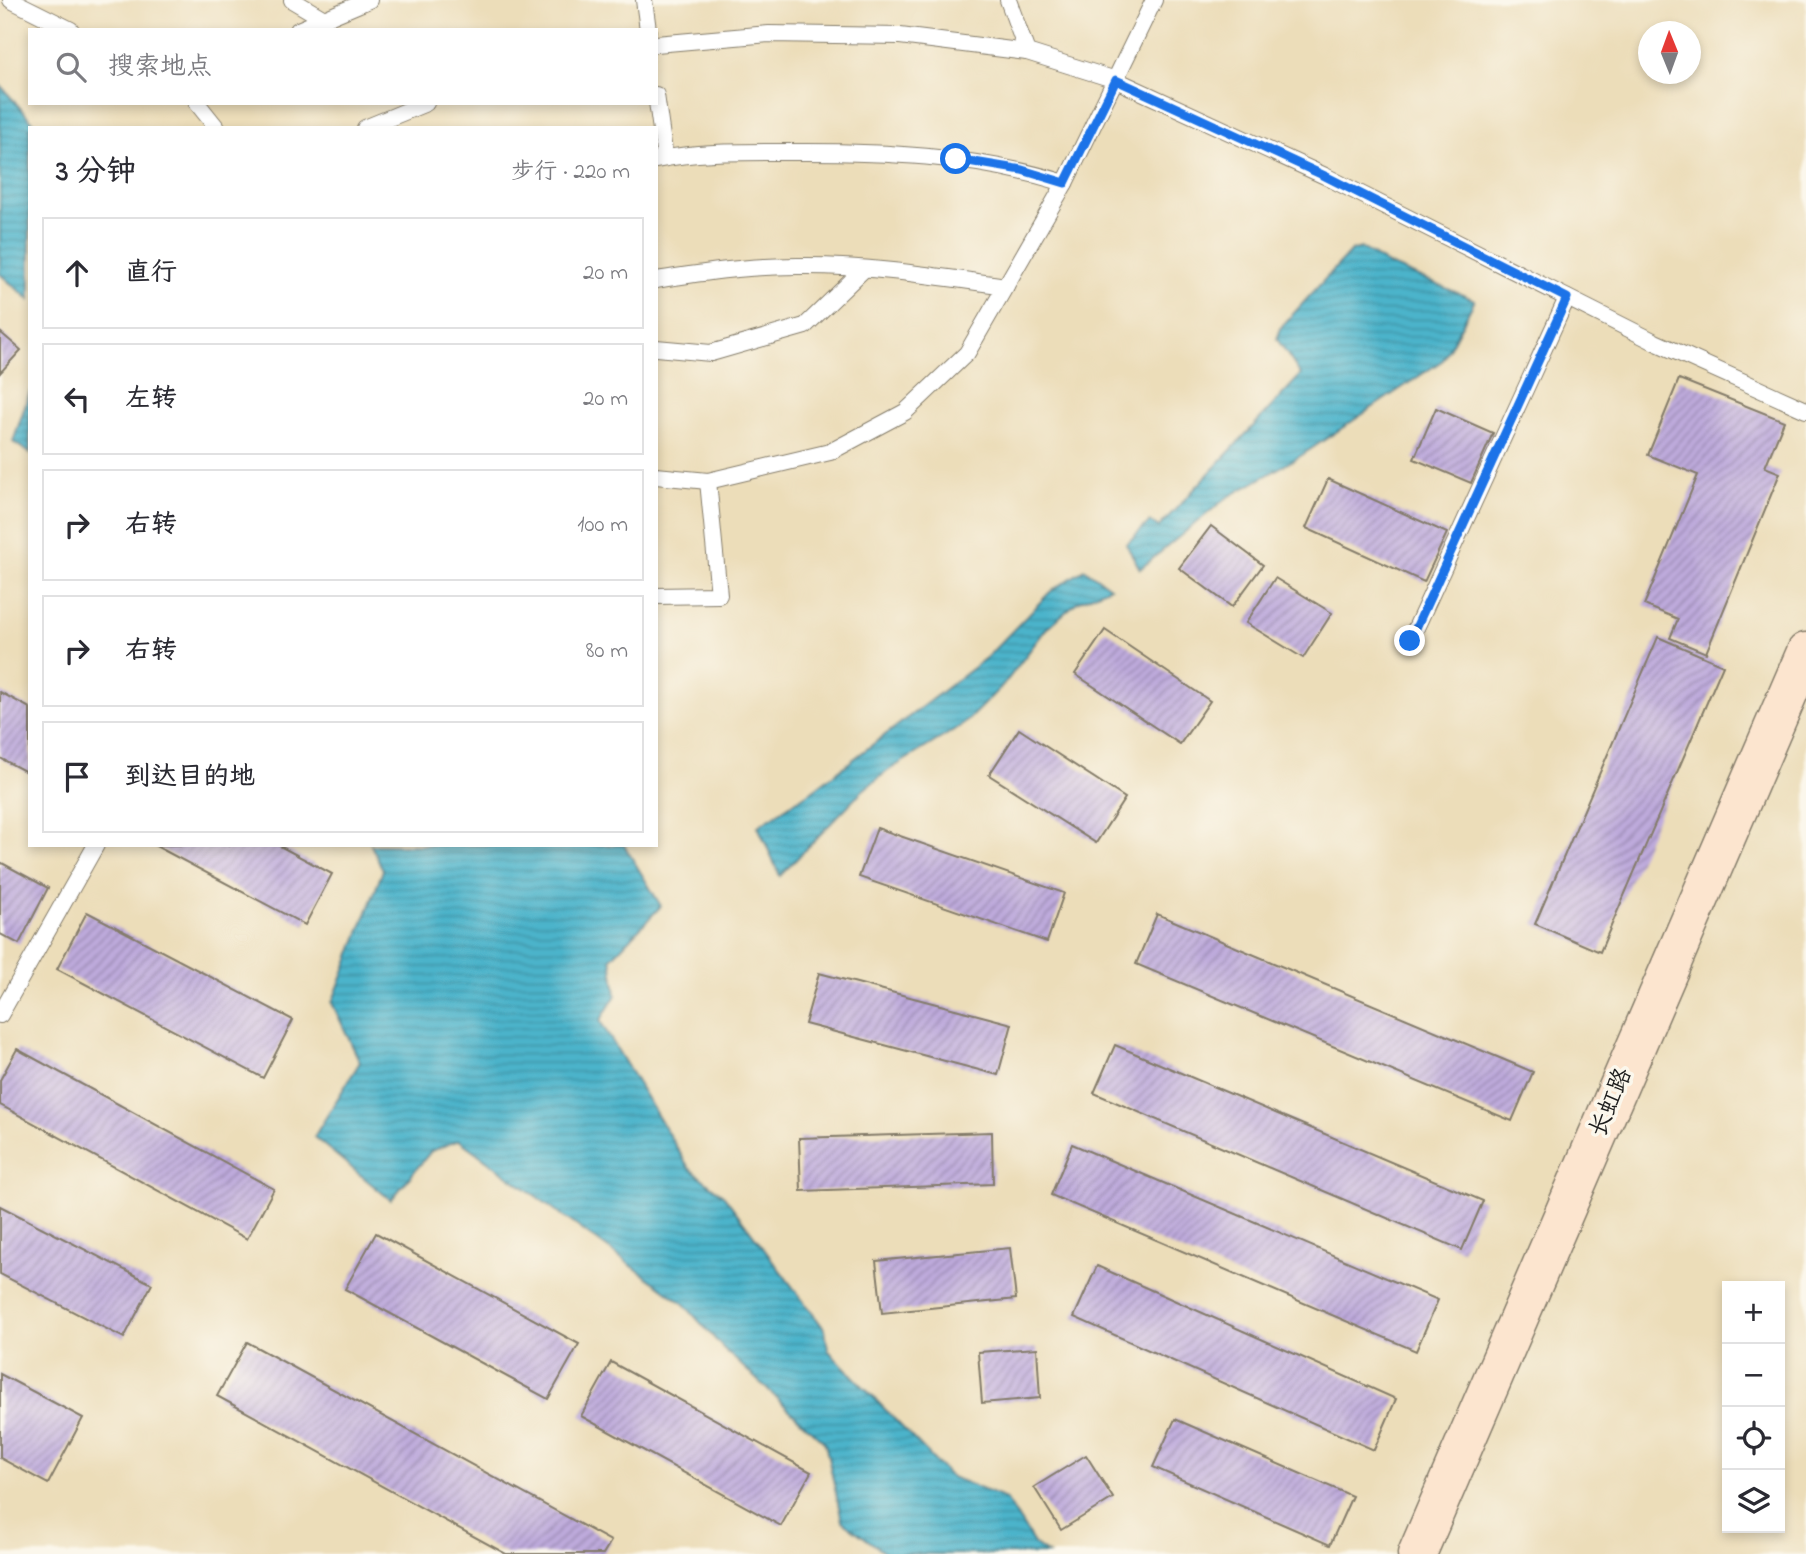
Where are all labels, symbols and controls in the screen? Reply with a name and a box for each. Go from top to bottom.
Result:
north arrow [1638,21,1701,84]
search box [28,28,658,105]
icon: search [52,48,90,86]
text: 搜索地点 [108,49,212,87]
route start [940,143,971,174]
text: 3 分钟 [56,151,136,195]
text: 步行 · 220 m [511,156,630,189]
icon: ahead [58,254,96,292]
text: 直行 [125,255,177,293]
text: 20 m [583,257,628,290]
icon: left [58,380,96,418]
text: 左转 [125,381,177,419]
text: 20 m [583,383,628,416]
icon: right [58,506,96,544]
text: 右转 [125,507,177,545]
text: 100 m [577,509,628,542]
route end [1394,625,1425,656]
icon: right [58,632,96,670]
text: 右转 [125,633,177,671]
text: 80 m [586,635,628,668]
icon: arrive [58,758,96,796]
text: 到达目的地 [125,759,255,797]
street label: 长虹路 [1582,1063,1642,1143]
map controls [1722,1281,1785,1533]
button: + [1722,1281,1785,1344]
button: − [1722,1344,1785,1407]
button: locate [1722,1407,1785,1470]
button: layers [1722,1470,1785,1533]

